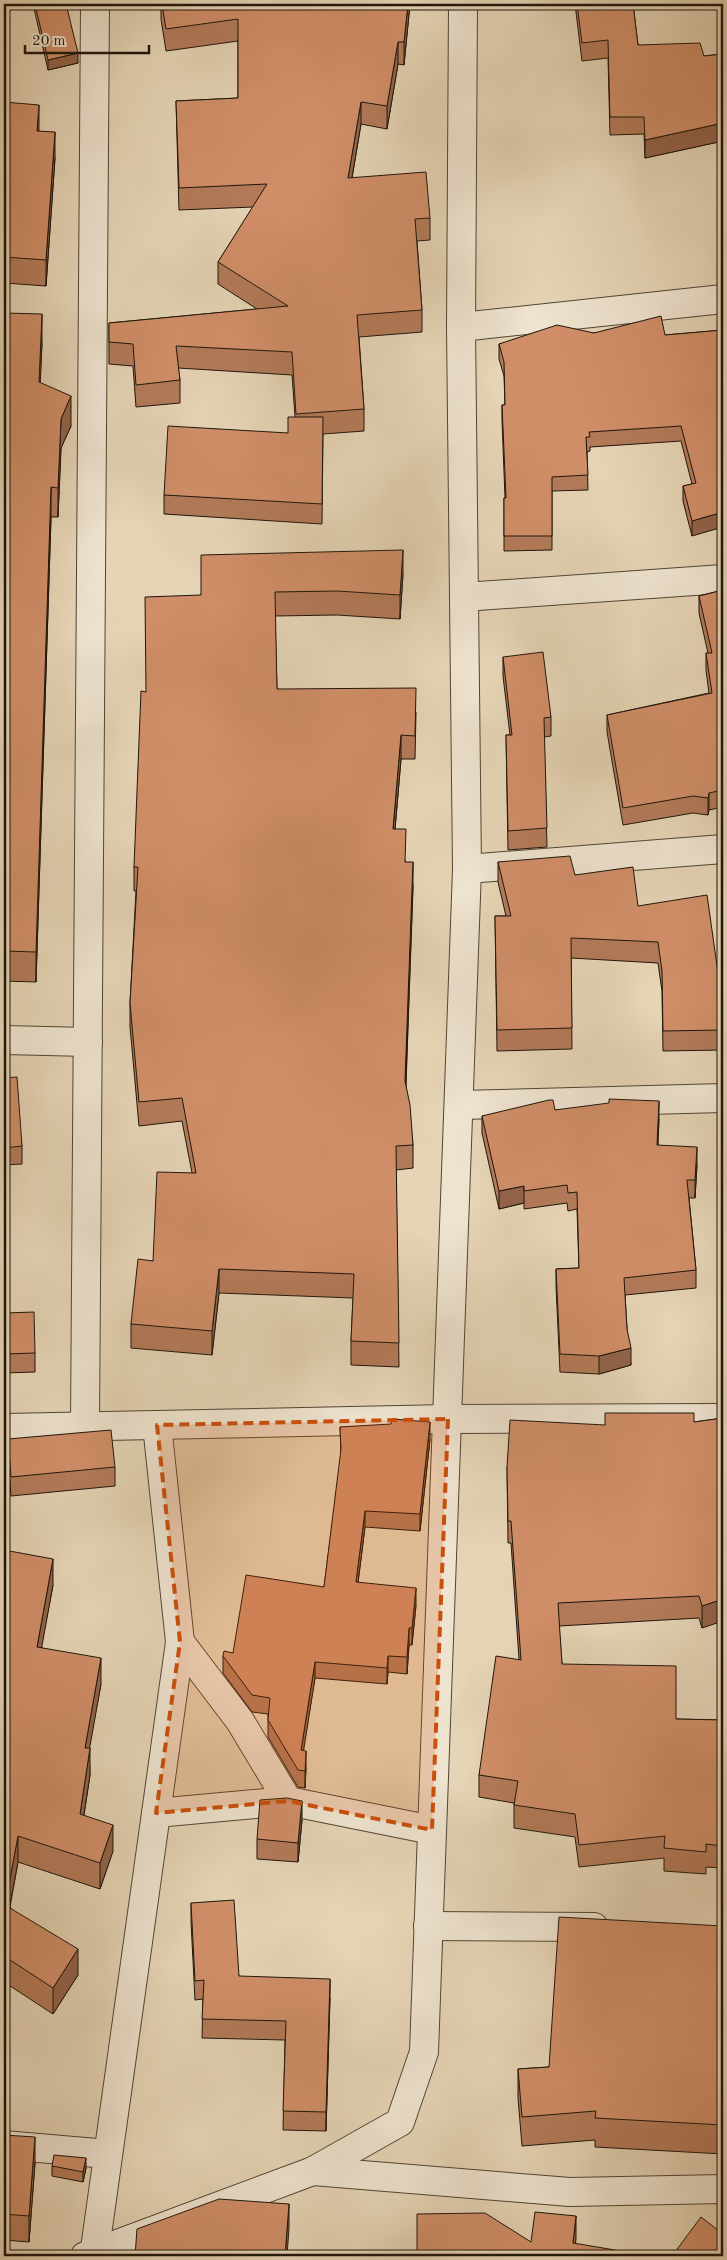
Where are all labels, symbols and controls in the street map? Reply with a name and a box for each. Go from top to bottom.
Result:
scale bar [25,22,149,54]
text: 20 m [32,34,66,49]

